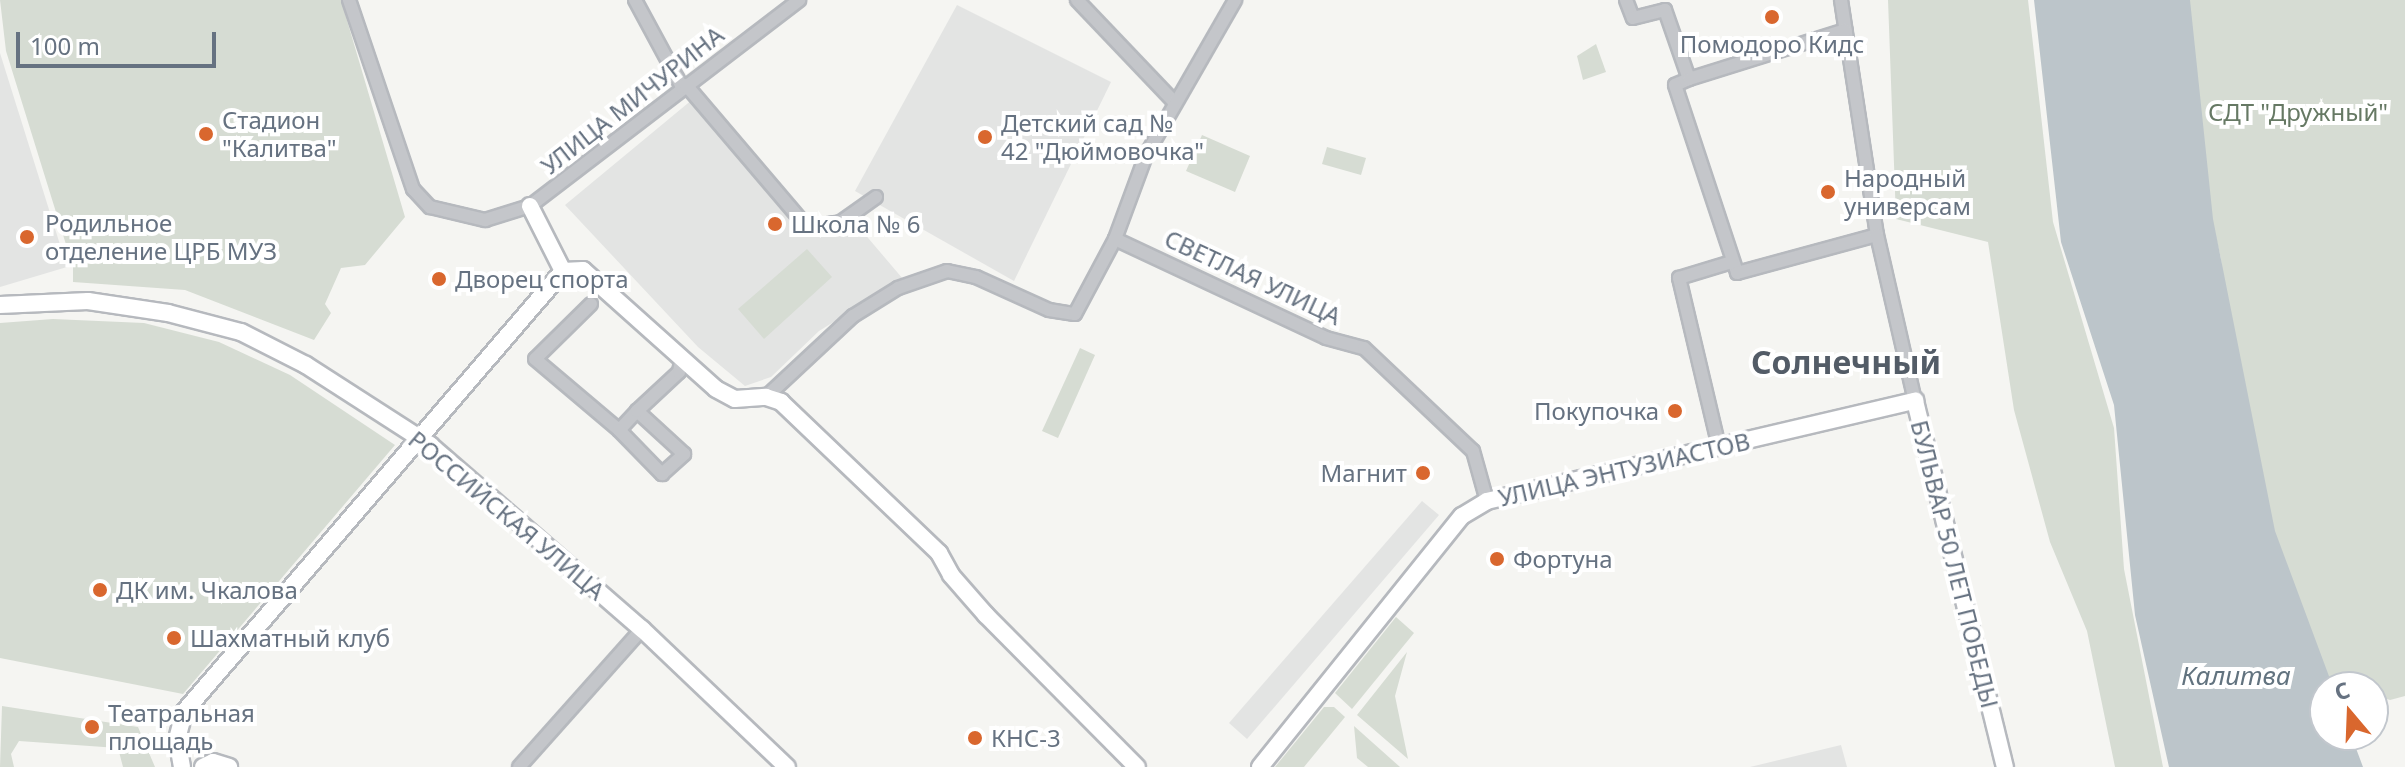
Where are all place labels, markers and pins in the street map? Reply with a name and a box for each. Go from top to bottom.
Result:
marker: Помодоро Кидс [1763,8,1781,26]
place label: Помодоро Кидс [1680,30,1864,58]
place label: Стадион "Калитва" [222,106,336,162]
place label: Детский сад № 42 "Дюймовочка" [1001,109,1204,165]
marker: Стадион "Калитва" [197,125,215,143]
marker: Детский сад № 42 "Дюймовочка" [976,128,994,146]
place label: Народный универсам [1844,164,1971,220]
marker: Народный универсам [1819,183,1837,201]
place label: Родильное отделение ЦРБ МУЗ [45,209,277,265]
place label: Школа № 6 [791,210,920,238]
marker: Школа № 6 [766,215,784,233]
marker: Родильное отделение ЦРБ МУЗ [16,226,38,248]
place label: Дворец спорта [455,265,629,293]
marker: Дворец спорта [430,270,448,288]
place label: Покупочка [1534,397,1659,425]
marker: Покупочка [1666,402,1684,420]
place label: Магнит [1321,459,1407,487]
marker: Магнит [1414,464,1432,482]
place label: Фортуна [1513,545,1613,573]
marker: Фортуна [1488,550,1506,568]
place label: ДК им. Чкалова [116,576,298,604]
marker: ДК им. Чкалова [91,581,109,599]
place label: Шахматный клуб [190,624,390,652]
marker: Шахматный клуб [165,629,183,647]
place label: Театральная площадь [108,699,255,755]
marker: Театральная площадь [83,718,101,736]
place label: КНС-3 [991,724,1061,752]
marker: КНС-3 [966,729,984,747]

